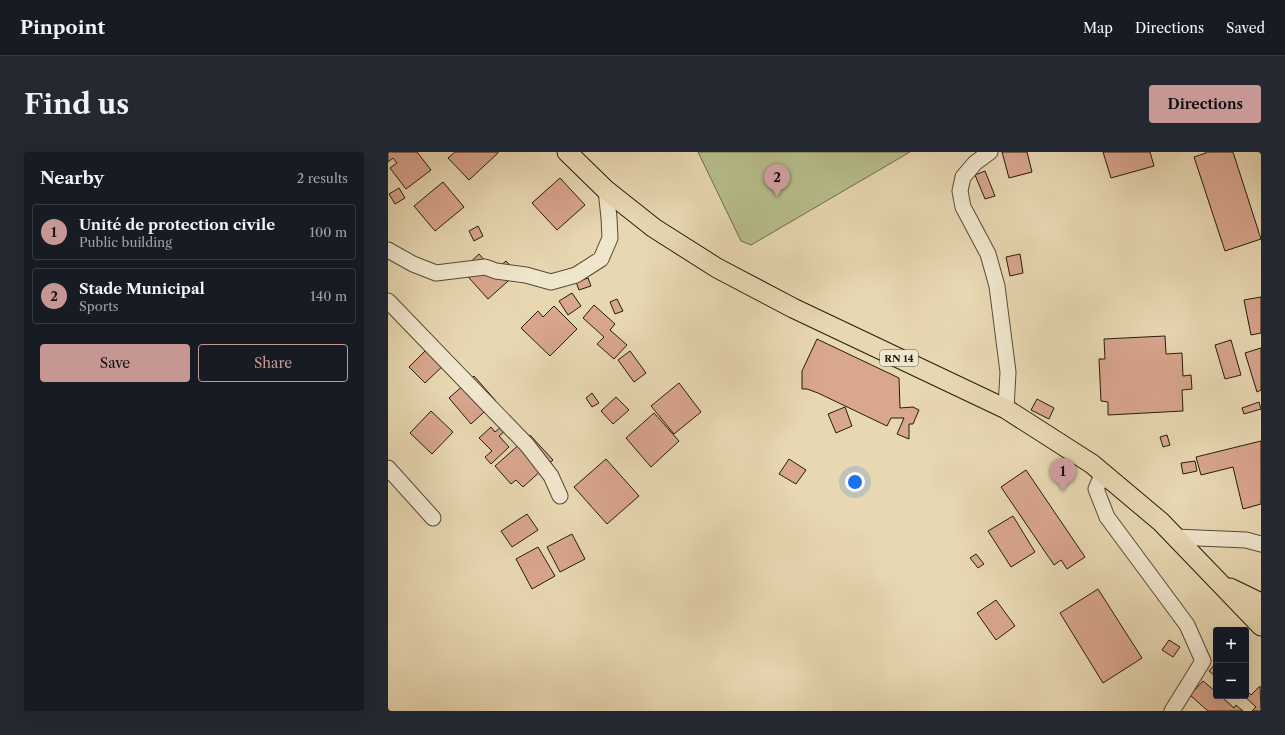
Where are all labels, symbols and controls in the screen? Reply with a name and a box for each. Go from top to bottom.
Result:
text: Pinpoint [20,16,105,39]
text: Map [1083,19,1113,37]
text: Directions [1135,19,1204,37]
text: Saved [1226,19,1265,37]
button: Directions [1149,85,1261,123]
text: Find us [24,87,129,121]
pin: 2 [764,164,790,197]
text: Nearby [40,168,104,188]
text: 2 results [297,170,348,186]
text: Unité de protection civile [79,215,275,234]
text: 1 [51,224,57,240]
text: 100 m [309,224,347,240]
text: Public building [79,234,172,250]
text: Stade Municipal [79,279,205,298]
text: 2 [50,288,58,304]
text: 140 m [310,288,347,304]
text: Sports [79,298,118,314]
button: Save [40,344,190,382]
button: Share [198,344,348,382]
road number: RN 14 [880,350,918,366]
pin: 1 [1050,458,1076,491]
your location [845,472,865,492]
map controls [1213,627,1249,699]
button: + [1213,627,1249,663]
button: − [1213,663,1249,699]

